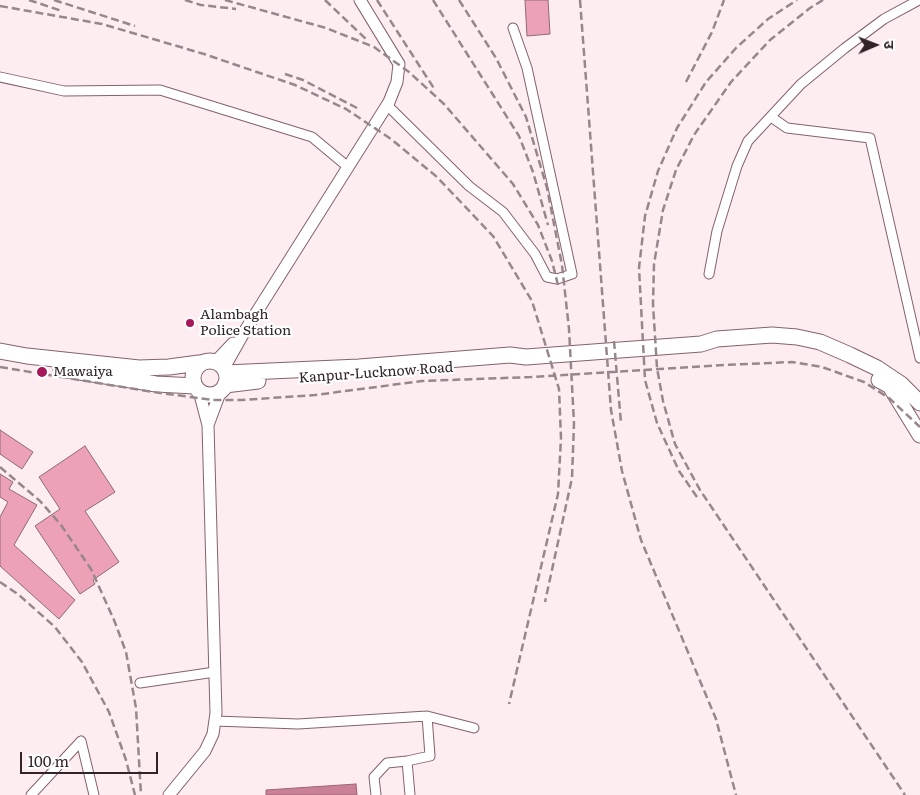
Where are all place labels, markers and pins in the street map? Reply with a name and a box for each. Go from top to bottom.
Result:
place label: Alambagh Police Station [200,307,291,340]
marker: Alambagh Police Station [184,317,196,329]
place label: Mawaiya [53,364,113,380]
marker: Mawaiya [35,365,49,379]

